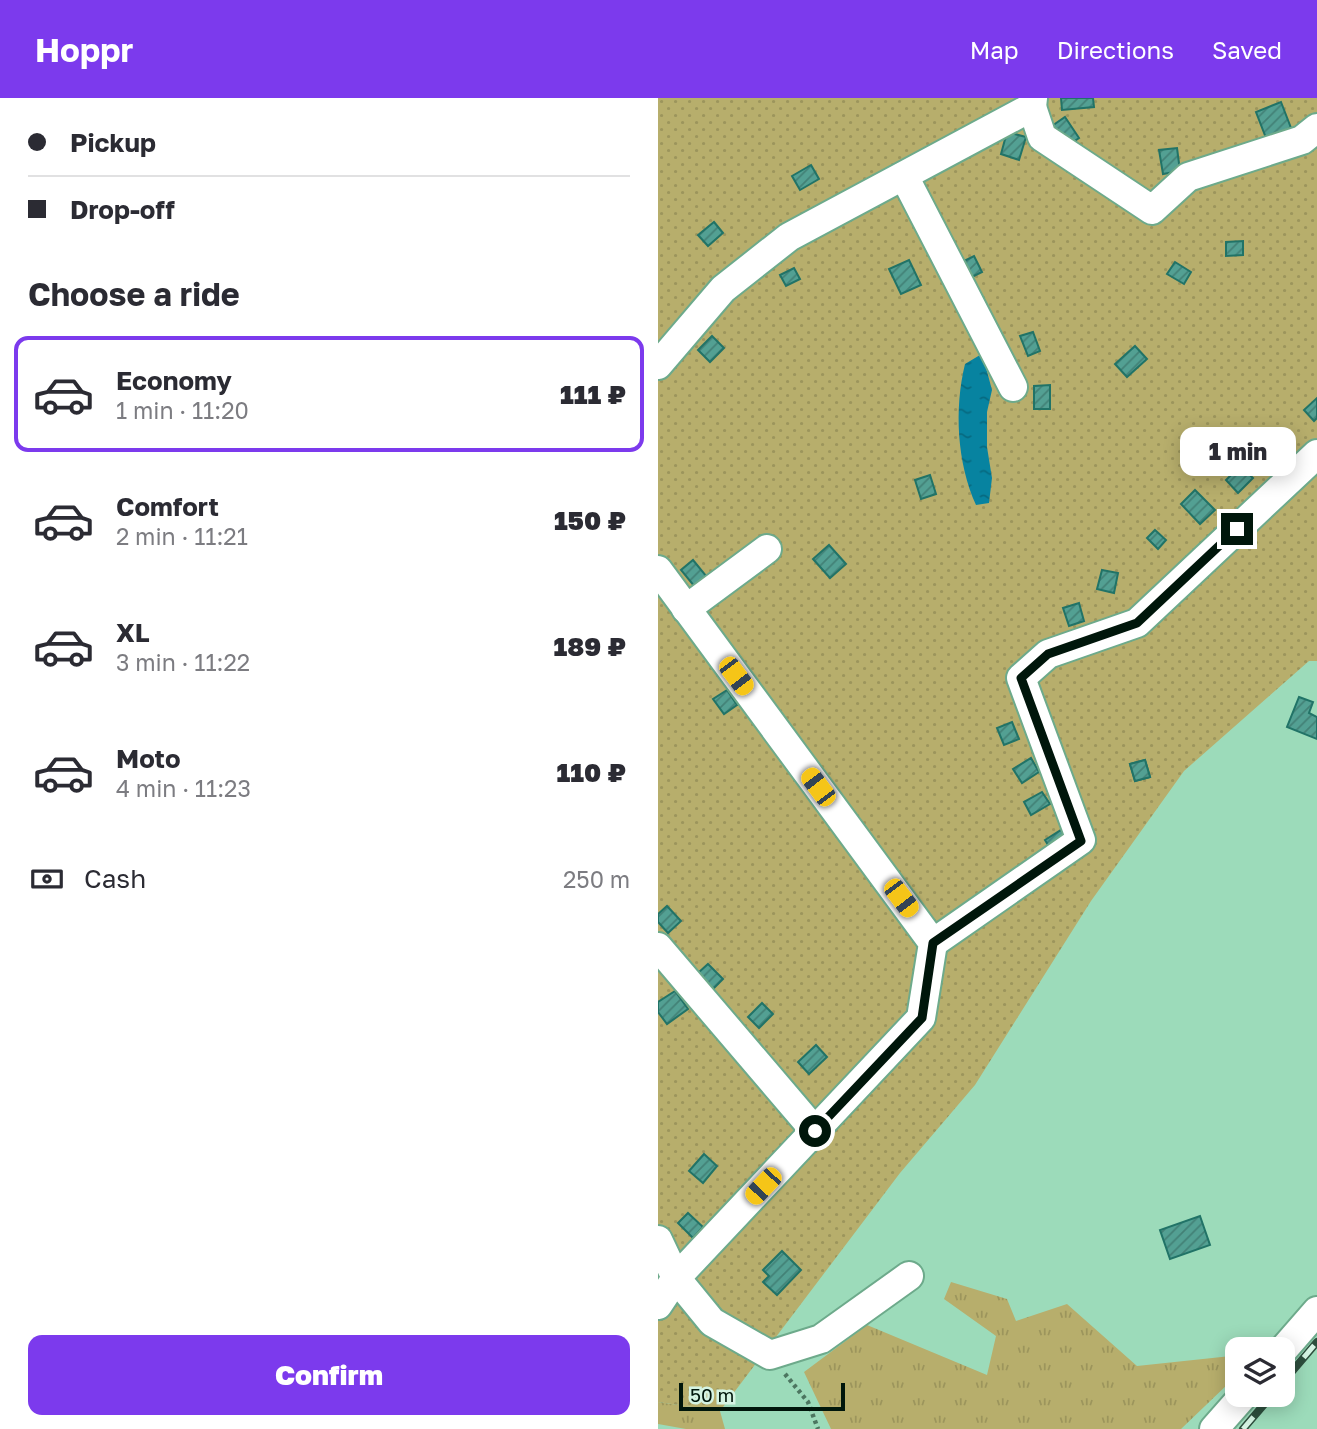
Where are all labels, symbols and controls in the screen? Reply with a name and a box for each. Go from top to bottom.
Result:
text: Hoppr [35,30,133,69]
text: Map [970,35,1019,64]
text: Directions [1057,35,1174,64]
text: Saved [1212,35,1282,64]
text: Pickup [70,127,156,158]
text: Drop-off [70,194,175,225]
text: Choose a ride [28,275,240,313]
icon: car [32,363,95,426]
text: Economy [116,365,232,396]
text: 111 ₽ [560,379,626,410]
text: 1 min · 11:20 [116,396,249,424]
callout: 1 min [1179,428,1295,476]
text: 1 min [1209,437,1267,465]
icon: car [32,489,95,552]
text: Comfort [116,491,219,522]
text: 150 ₽ [554,505,626,536]
route end [1221,513,1253,545]
text: 2 min · 11:21 [116,522,248,550]
icon: car [32,615,95,678]
text: XL [116,617,150,648]
text: 189 ₽ [554,631,626,662]
text: 3 min · 11:22 [116,648,250,676]
car [715,653,758,699]
icon: car [32,741,95,804]
text: Moto [116,743,181,774]
text: 110 ₽ [557,757,626,788]
car [797,764,840,810]
text: 4 min · 11:23 [116,774,251,802]
icon: cash [28,860,66,898]
text: Cash [84,863,146,894]
text: 250 m [563,865,630,893]
car [880,875,923,921]
route start [799,1115,831,1147]
car [741,1163,786,1209]
button: Confirm [28,1335,630,1415]
map controls [1225,1337,1295,1407]
button: layers [1225,1337,1295,1407]
scale bar [679,1380,845,1412]
text: 50 m [690,1383,734,1406]

